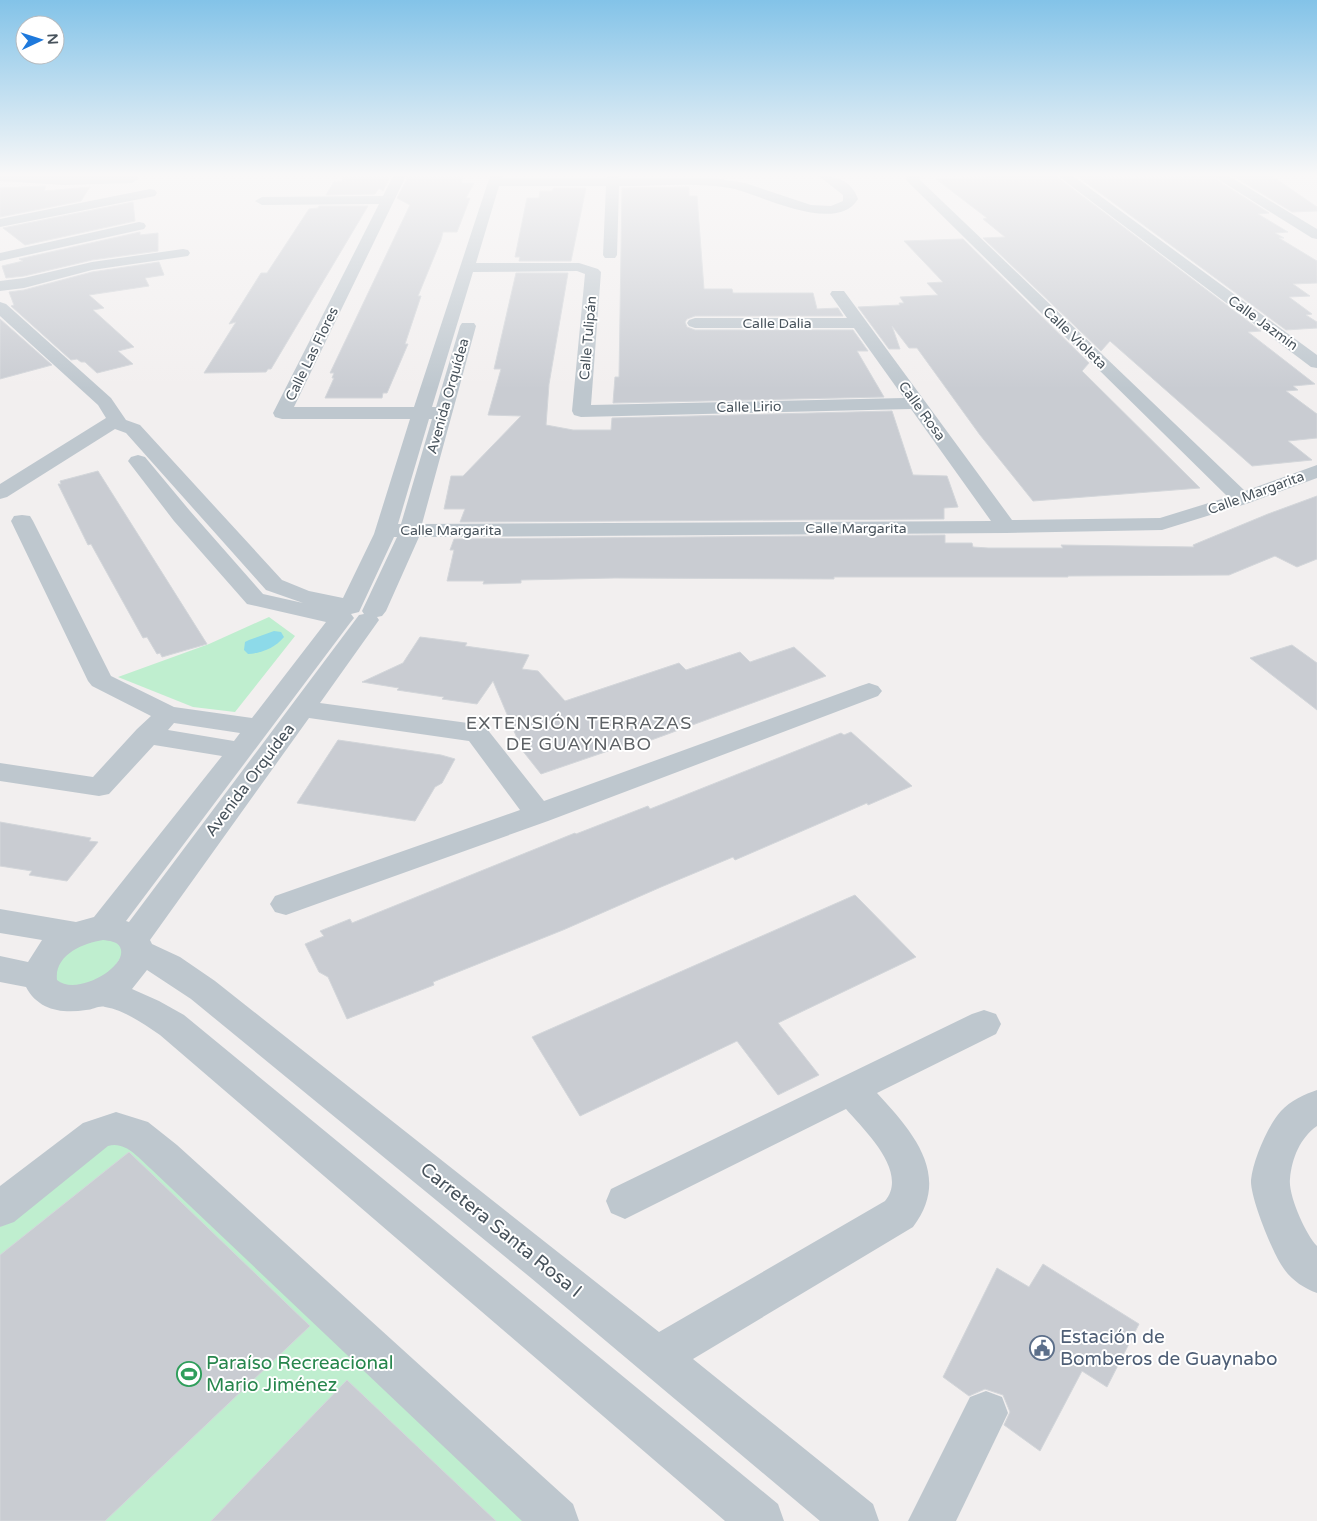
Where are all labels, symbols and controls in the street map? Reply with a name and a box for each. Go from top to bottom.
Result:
north arrow [15,15,65,65]
text: N [44,33,61,45]
street label: Calle Jazmín [1225,292,1301,354]
street label: Calle Tulipán [576,295,600,381]
street label: Calle Violeta [1039,303,1111,373]
street label: Calle Las Flores [282,304,342,404]
street label: Calle Dalia [742,315,812,332]
street label: Avenida Orquídea [423,336,473,456]
street label: Calle Rosa [895,378,949,444]
street label: Calle Lirio [716,398,782,416]
street label: Calle Margarita [1205,468,1307,518]
street label: Calle Margarita [805,520,907,537]
street label: Calle Margarita [400,522,502,539]
district label: EXTENSIÓN TERRAZAS DE GUAYNABO [466,712,692,755]
street label: Avenida Orquídea [201,719,299,841]
street label: Carretera Santa Rosa I [416,1158,586,1302]
place label: Estación de Bomberos de Guaynabo [1060,1326,1278,1370]
public building icon: Estación de Bomberos de Guaynabo [1029,1335,1055,1361]
place label: Paraíso Recreacional Mario Jiménez [206,1352,393,1396]
sports icon: Paraíso Recreacional Mario Jiménez [176,1361,202,1387]

